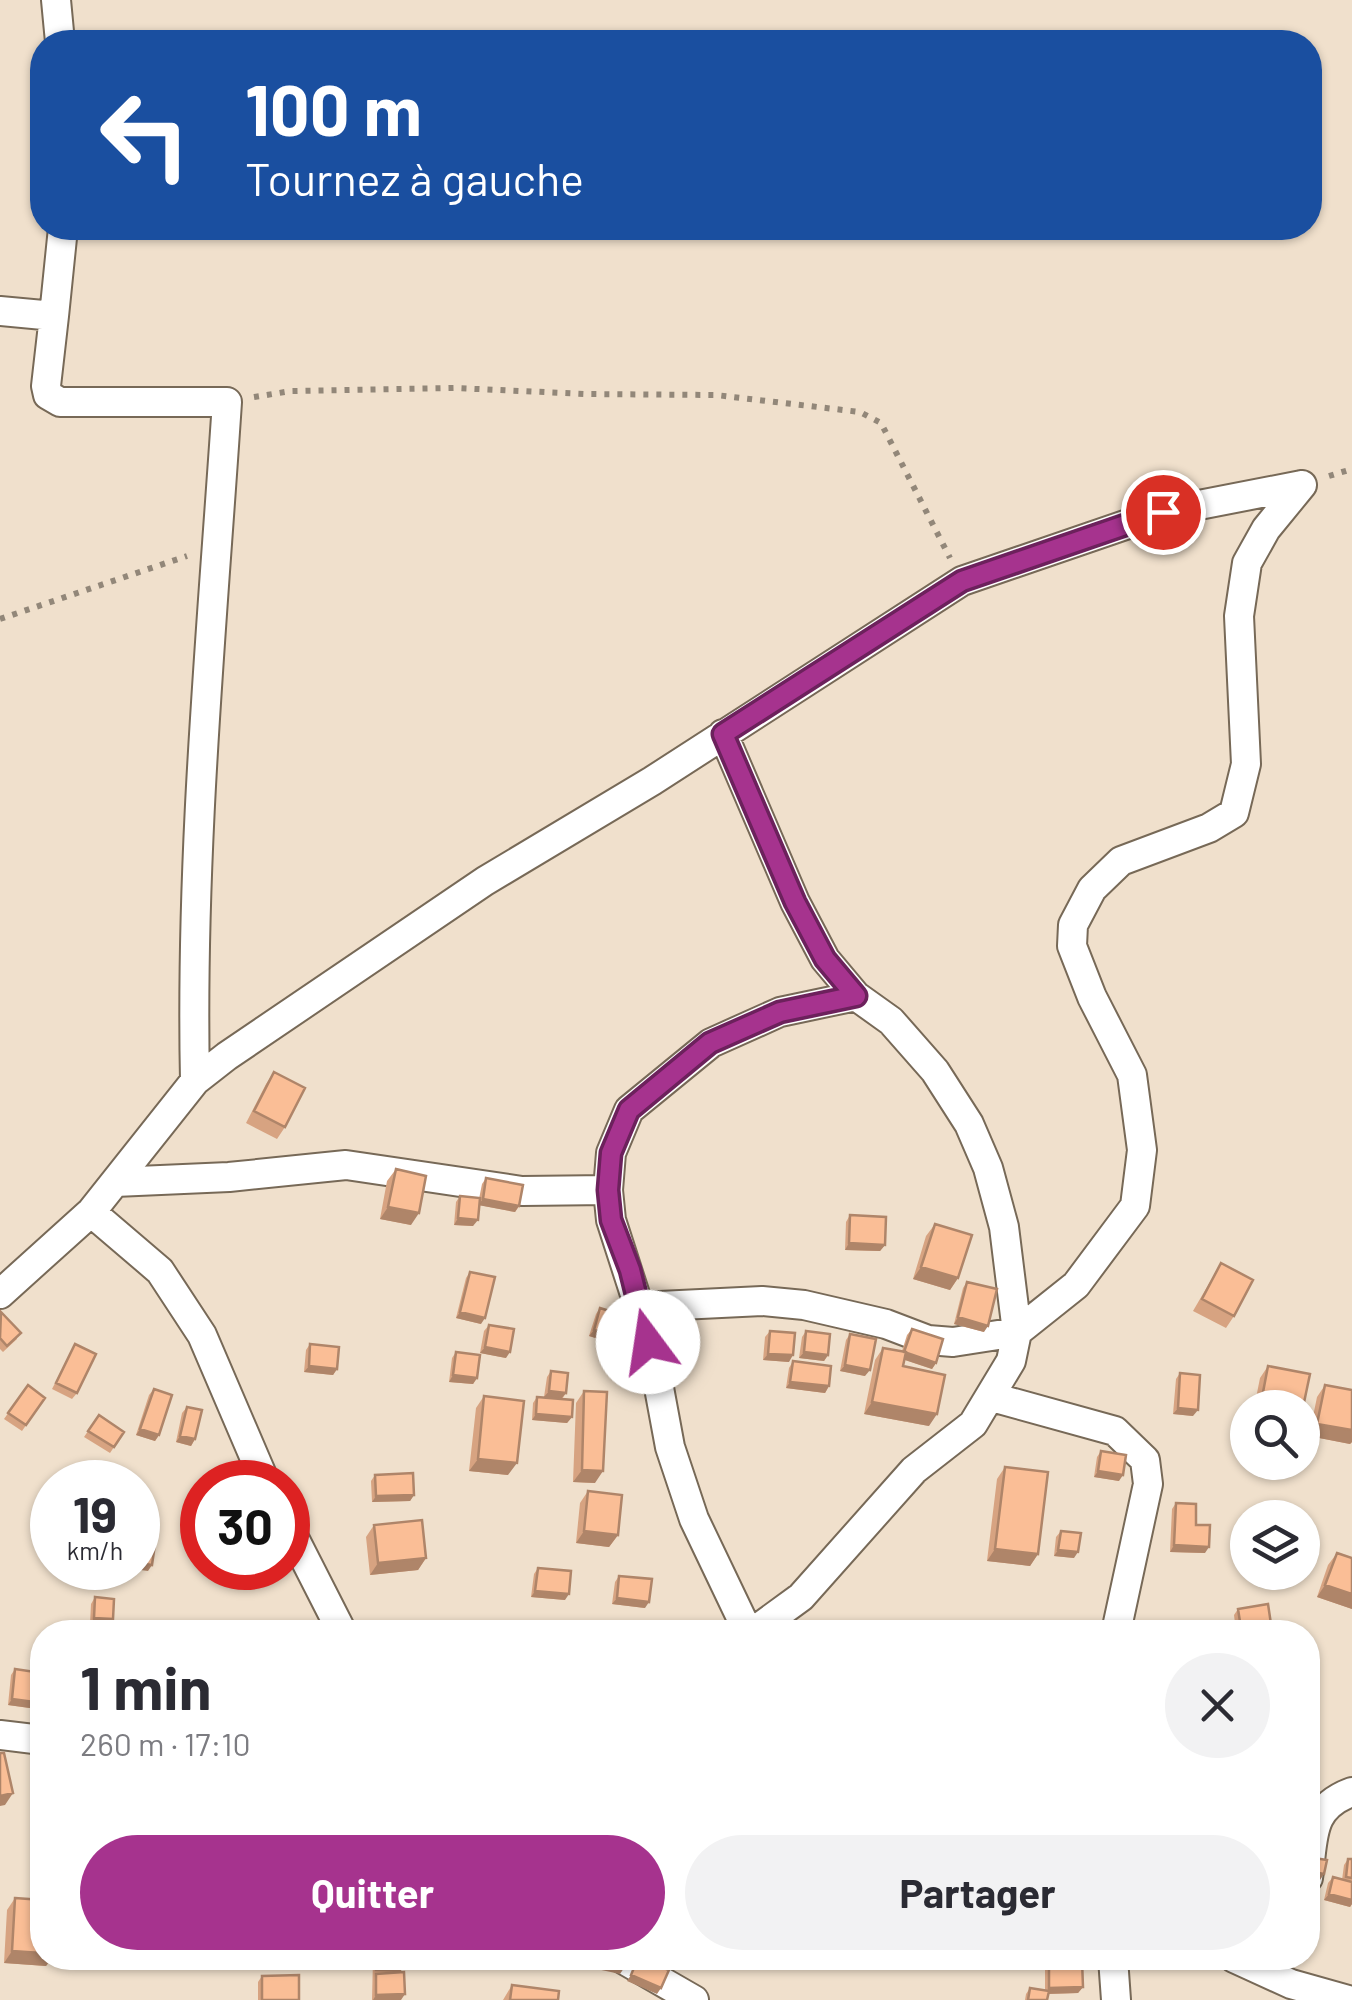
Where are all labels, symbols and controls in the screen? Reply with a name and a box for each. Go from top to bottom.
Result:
text: 100 m [245,66,422,150]
icon: left [80,70,210,200]
text: Tournez à gauche [245,151,584,205]
pin [1121,470,1206,555]
icon: arrive [1136,485,1191,540]
position arrow [596,1290,700,1394]
map controls [1230,1390,1320,1590]
button: search [1230,1390,1320,1480]
speed limit sign: 30 [180,1460,310,1590]
text: 19 [73,1483,117,1543]
button: layers [1230,1500,1320,1590]
text: km/h [67,1535,123,1565]
text: 1 min [80,1650,211,1722]
button: close [1165,1653,1270,1758]
text: 260 m · 17:10 [80,1724,251,1762]
button: Quitter [80,1835,665,1950]
button: Partager [685,1835,1270,1950]

